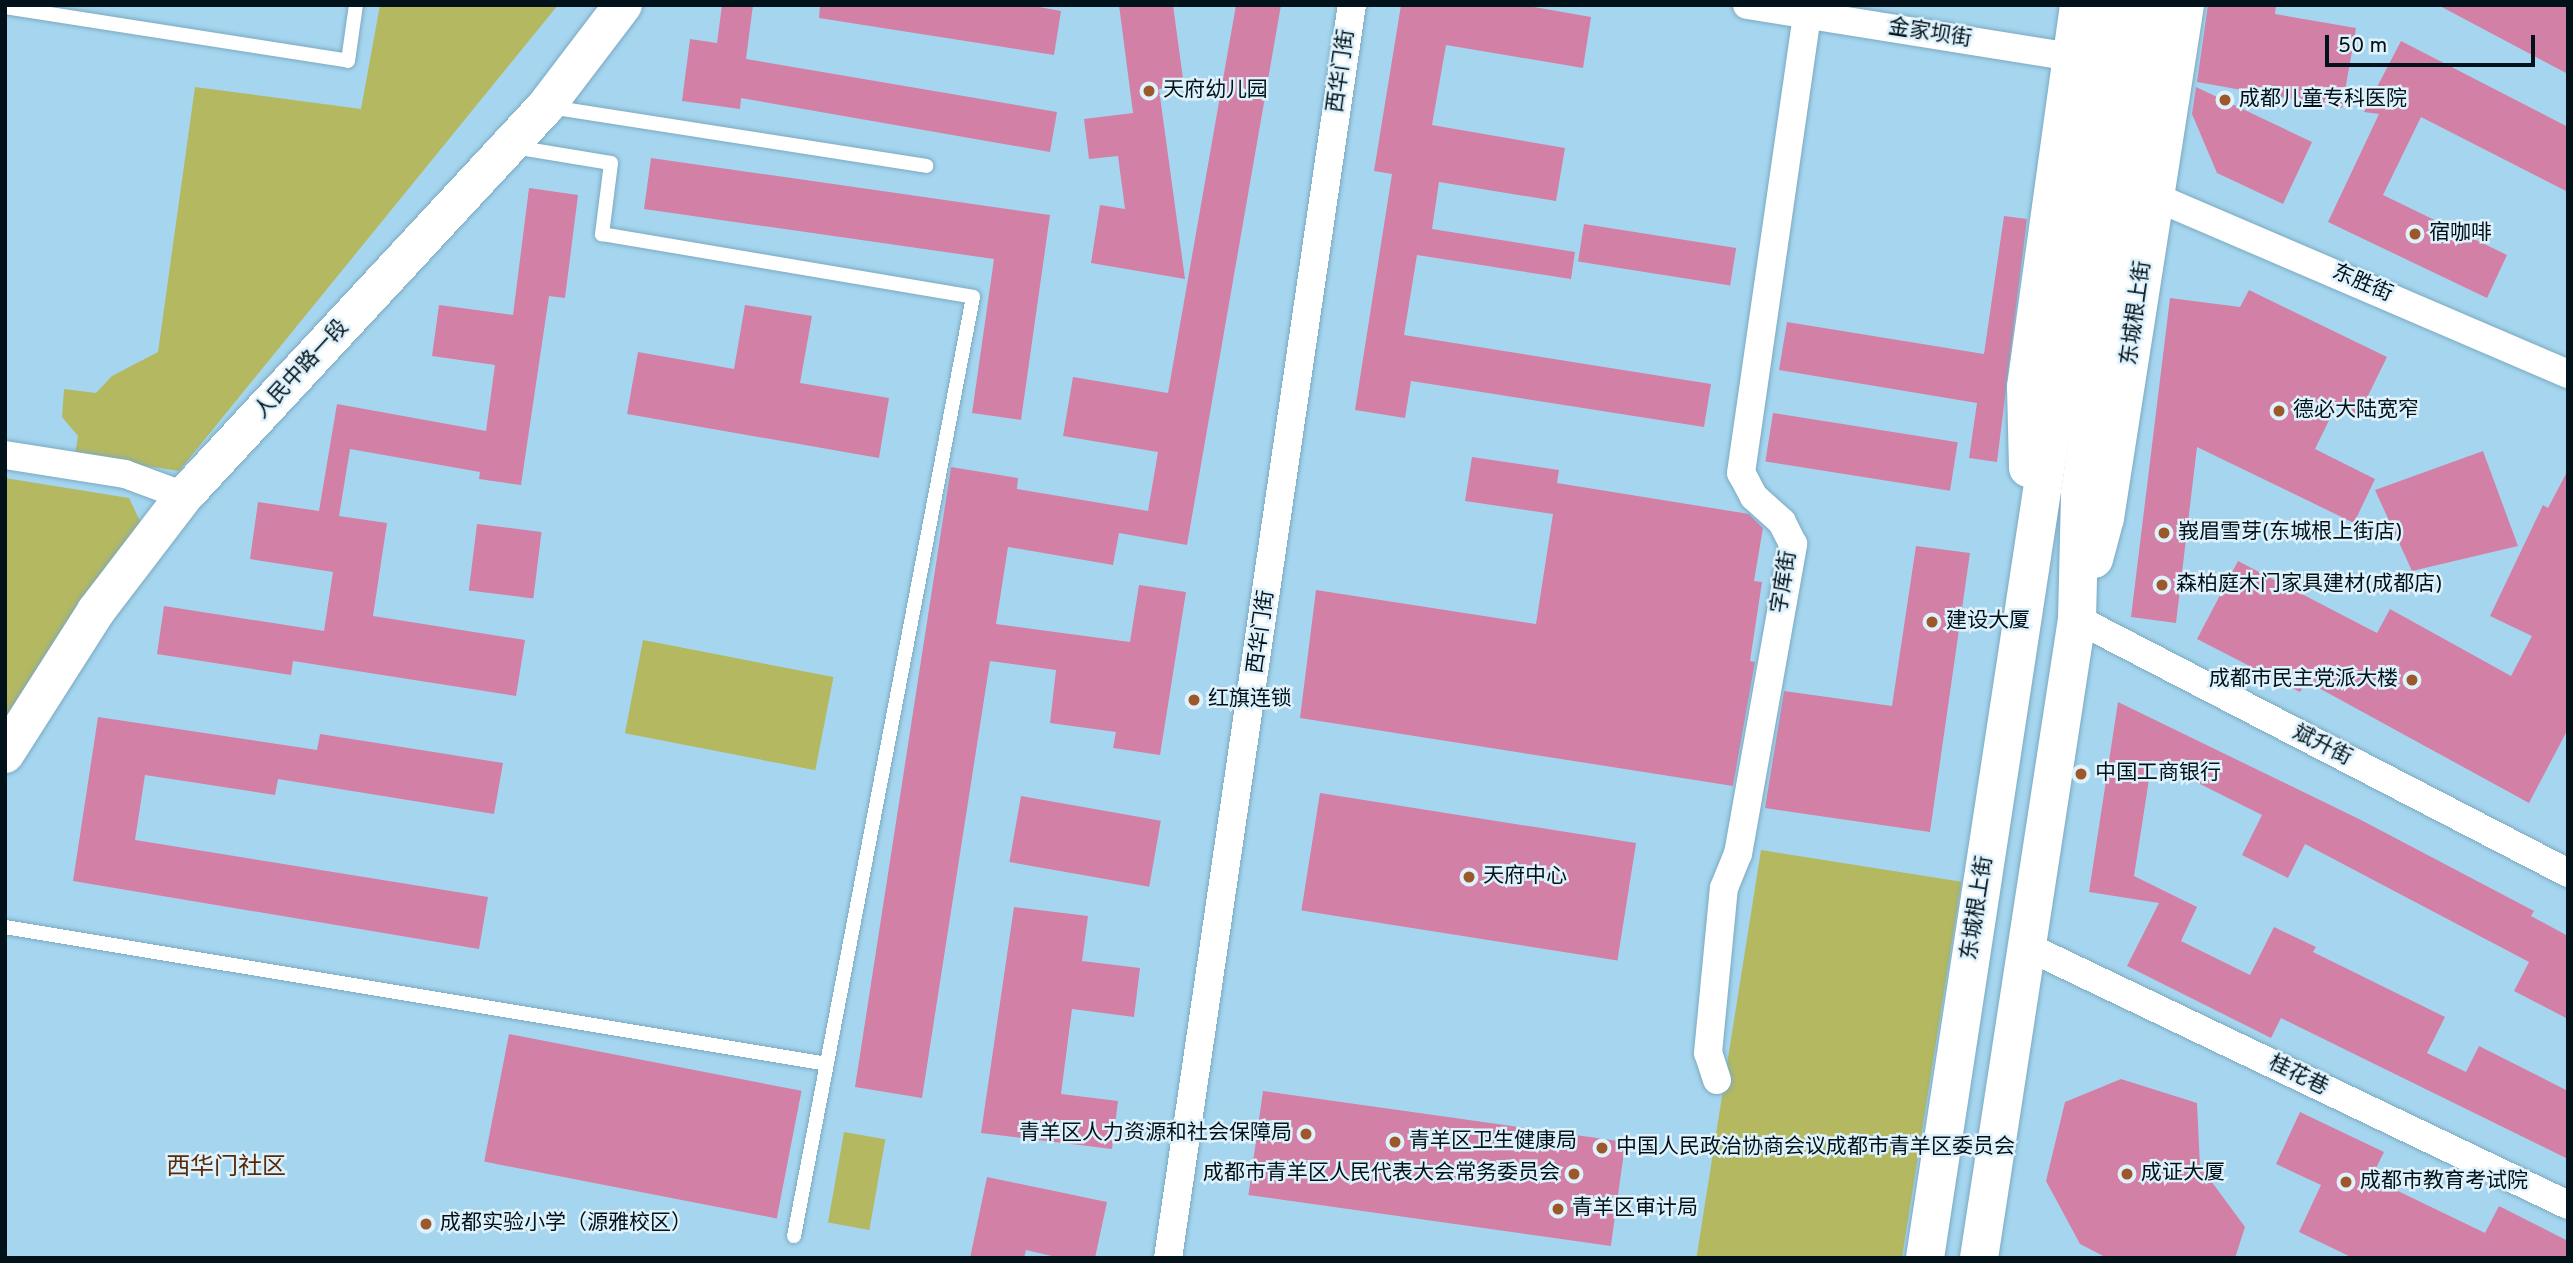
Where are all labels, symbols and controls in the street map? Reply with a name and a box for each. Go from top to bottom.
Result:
street label: 金家坝街 [1887,15,1973,53]
scale bar [2328,21,2538,65]
street label: 西华门街 [1324,28,1360,114]
text: 50 m [2338,33,2387,60]
place label: 天府幼儿园 [1163,78,1268,104]
marker: 天府幼儿园 [1141,83,1157,99]
place label: 成都儿童专科医院 [2239,87,2407,113]
marker: 成都儿童专科医院 [2217,92,2233,108]
place label: 宿咖啡 [2429,221,2492,247]
marker: 宿咖啡 [2407,226,2423,242]
street label: 东城根上街 [2117,259,2157,367]
street label: 东胜街 [2328,260,2396,308]
street label: 人民中路一段 [250,315,354,425]
place label: 德必大陆宽窄 [2293,398,2419,424]
marker: 德必大陆宽窄 [2271,403,2287,419]
place label: 峩眉雪芽(东城根上街店) [2178,520,2402,546]
marker: 峩眉雪芽(东城根上街店) [2156,525,2172,541]
street label: 字库街 [1768,549,1802,615]
place label: 森柏庭木门家具建材(成都店) [2176,572,2442,598]
marker: 森柏庭木门家具建材(成都店) [2154,577,2170,593]
street label: 西华门街 [1244,589,1280,675]
place label: 建设大厦 [1946,609,2030,635]
marker: 建设大厦 [1924,614,1940,630]
place label: 成都市民主党派大楼 [2209,667,2398,693]
marker: 成都市民主党派大楼 [2404,672,2420,688]
place label: 红旗连锁 [1208,687,1292,713]
marker: 红旗连锁 [1186,692,1202,708]
street label: 斌升街 [2288,720,2356,772]
place label: 中国工商银行 [2095,761,2221,787]
marker: 中国工商银行 [2073,766,2089,782]
street label: 东城根上街 [1957,854,1999,962]
place label: 天府中心 [1483,864,1567,890]
marker: 天府中心 [1461,869,1477,885]
street label: 桂花巷 [2264,1051,2332,1101]
place label: 青羊区人力资源和社会保障局 [1019,1121,1292,1147]
marker: 青羊区人力资源和社会保障局 [1298,1126,1314,1142]
place label: 青羊区卫生健康局 [1409,1129,1577,1155]
marker: 青羊区卫生健康局 [1387,1134,1403,1150]
place label: 中国人民政治协商会议成都市青羊区委员会 [1616,1135,2015,1161]
marker: 中国人民政治协商会议成都市青羊区委员会 [1594,1140,1610,1156]
district label: 西华门社区 [166,1155,286,1183]
place label: 成都市青羊区人民代表大会常务委员会 [1203,1161,1560,1187]
place label: 成证大厦 [2141,1161,2225,1187]
marker: 成都市青羊区人民代表大会常务委员会 [1566,1166,1582,1182]
marker: 成证大厦 [2119,1166,2135,1182]
place label: 成都市教育考试院 [2360,1169,2528,1195]
marker: 成都市教育考试院 [2338,1174,2354,1190]
place label: 青羊区审计局 [1572,1196,1698,1222]
marker: 青羊区审计局 [1550,1201,1566,1217]
place label: 成都实验小学（源雅校区） [440,1211,692,1237]
marker: 成都实验小学（源雅校区） [418,1216,434,1232]

